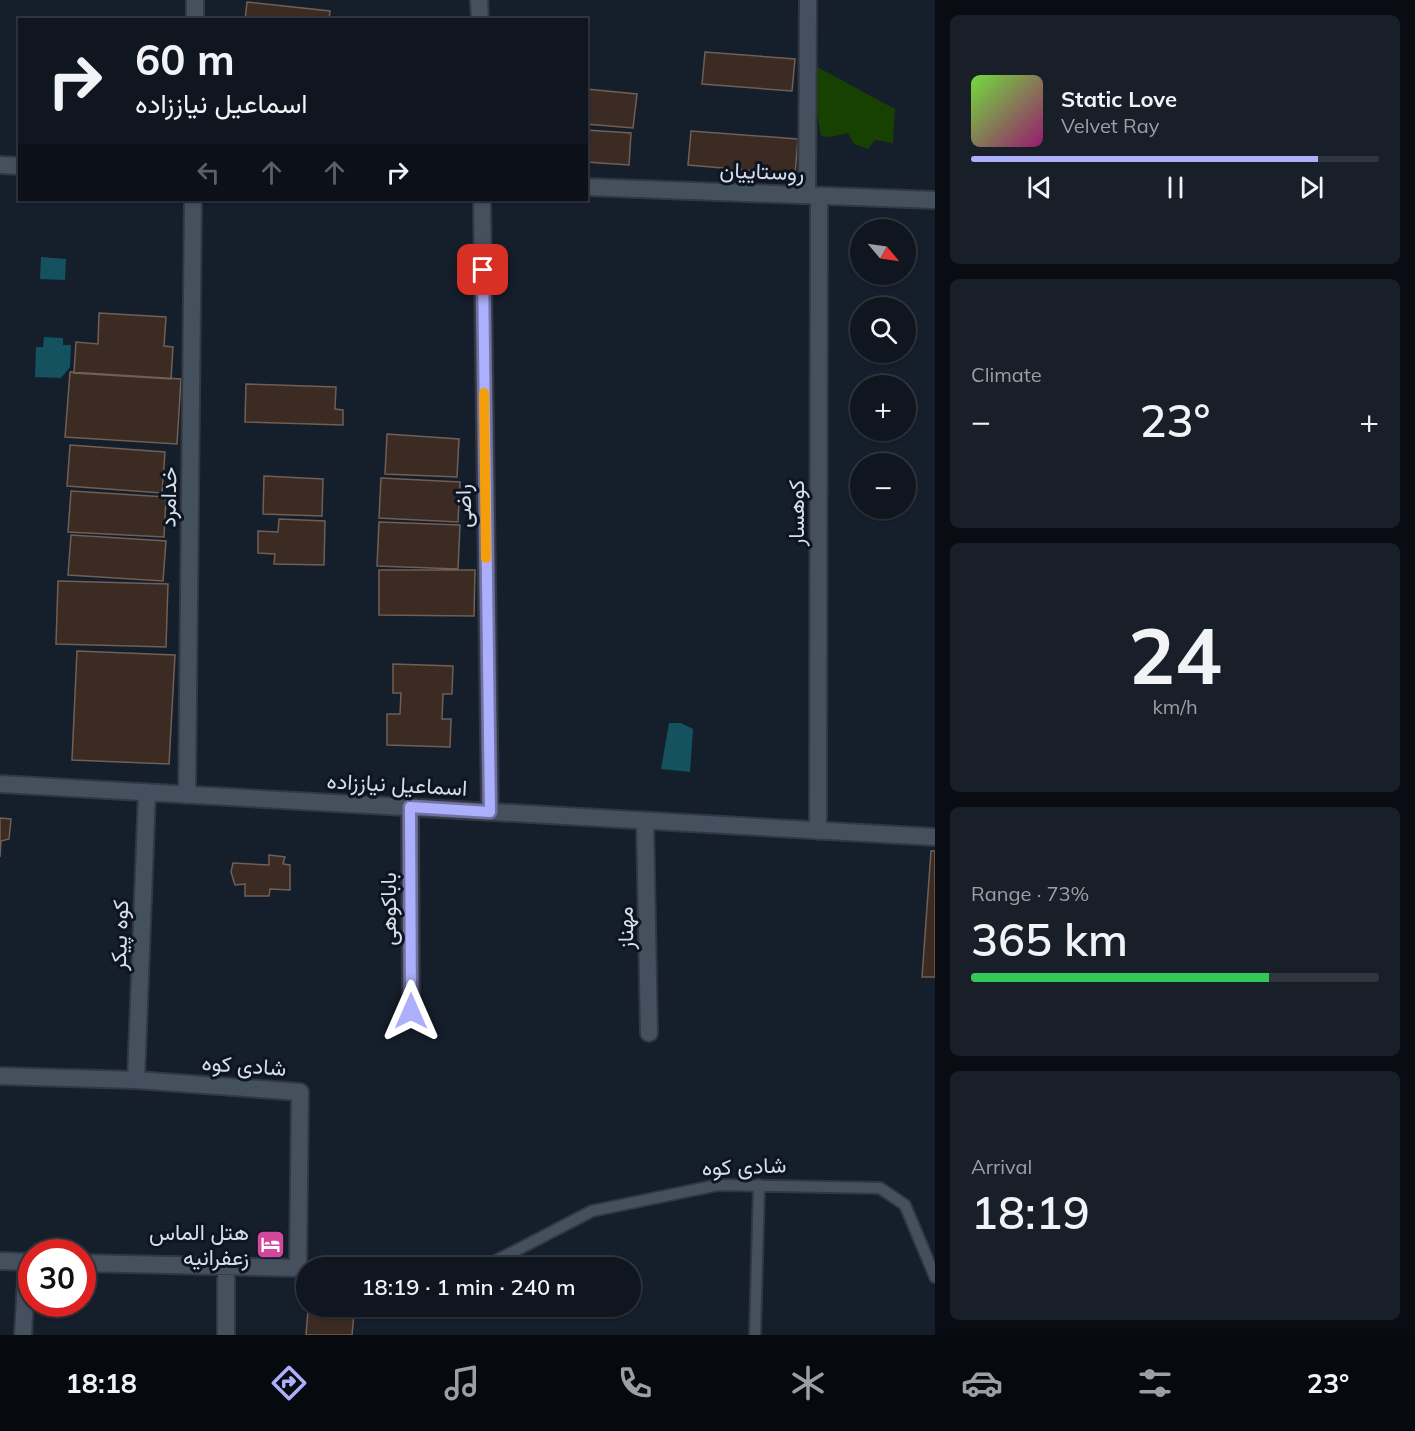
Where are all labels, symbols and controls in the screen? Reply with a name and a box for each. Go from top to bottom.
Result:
text: 60 m [135,33,235,86]
icon: right [36,42,114,120]
text: Static Love [1061,85,1177,113]
text: اسماعیل نیاززاده [135,86,308,120]
text: Velvet Ray [1061,113,1159,138]
icon: left [192,156,225,189]
icon: ahead [255,156,288,189]
icon: ahead [318,156,351,189]
icon: right [381,156,414,189]
street label: روستاییان [719,156,805,186]
icon: previous [1023,171,1056,204]
icon: pause [1159,171,1192,204]
icon: next [1295,171,1328,204]
north arrow [850,219,916,285]
map controls [850,219,916,519]
pin [457,244,508,295]
icon: arrive [466,253,499,286]
button: search [850,297,916,363]
text: Climate [971,362,1042,387]
button: + [850,375,916,441]
text: 23° [1140,392,1210,448]
text: − [971,400,991,441]
text: + [1359,400,1379,441]
button: − [850,453,916,519]
street label: خدامرد [153,466,183,528]
street label: کوهسار [782,479,810,547]
street label: راضی [449,484,477,528]
text: 24 [1128,606,1222,704]
text: km/h [1152,694,1198,719]
street label: اسماعیل نیاززاده [326,766,468,802]
street label: باباکوهی [374,872,402,946]
text: Range · 73% [971,881,1089,906]
street label: کوه پیکر [104,899,135,972]
street label: مهناز [611,906,639,951]
text: 365 km [971,911,1128,967]
position arrow [379,979,443,1043]
street label: شادی کوه [201,1048,287,1082]
street label: شادی کوه [701,1151,787,1181]
text: Arrival [971,1154,1032,1179]
text: 18:19 [971,1184,1090,1240]
place label: هتل الماس زعفرانیه [149,1218,249,1271]
hotel icon: هتل الماس زعفرانیه [254,1229,286,1261]
speed limit sign: 30 [18,1239,96,1317]
text: 18:19 · 1 min · 240 m [361,1273,576,1301]
icon: directions [268,1362,310,1404]
icon: music [441,1362,483,1404]
icon: phone [614,1362,656,1404]
icon: climate [787,1362,829,1404]
icon: car [961,1362,1003,1404]
icon: filters [1134,1362,1176,1404]
text: 18:18 [66,1366,137,1400]
text: 23° [1307,1366,1349,1400]

